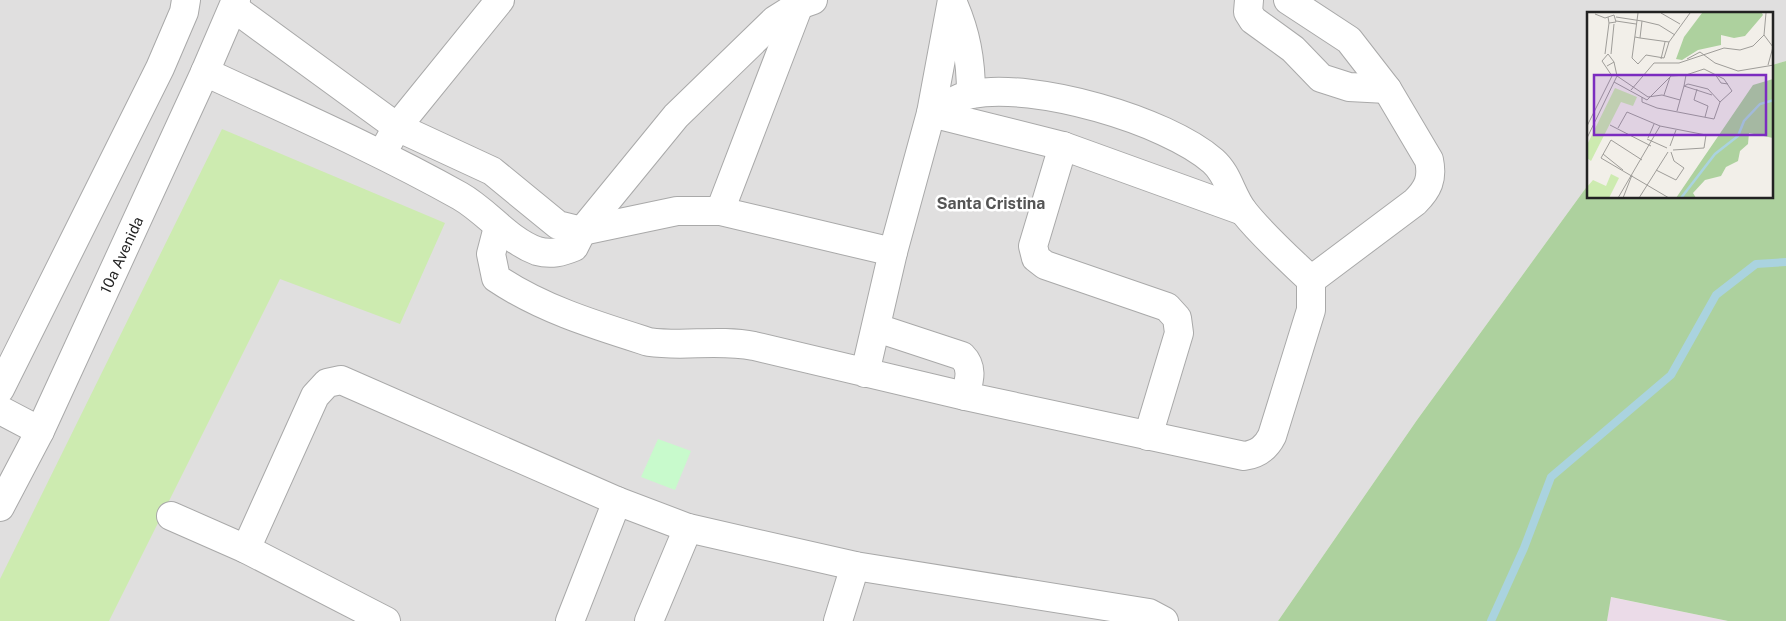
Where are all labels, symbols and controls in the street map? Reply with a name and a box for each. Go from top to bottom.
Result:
inset map [1587,12,1774,199]
district label: Santa Cristina [937,194,1045,213]
street label: 10a Avenida [96,214,146,296]

